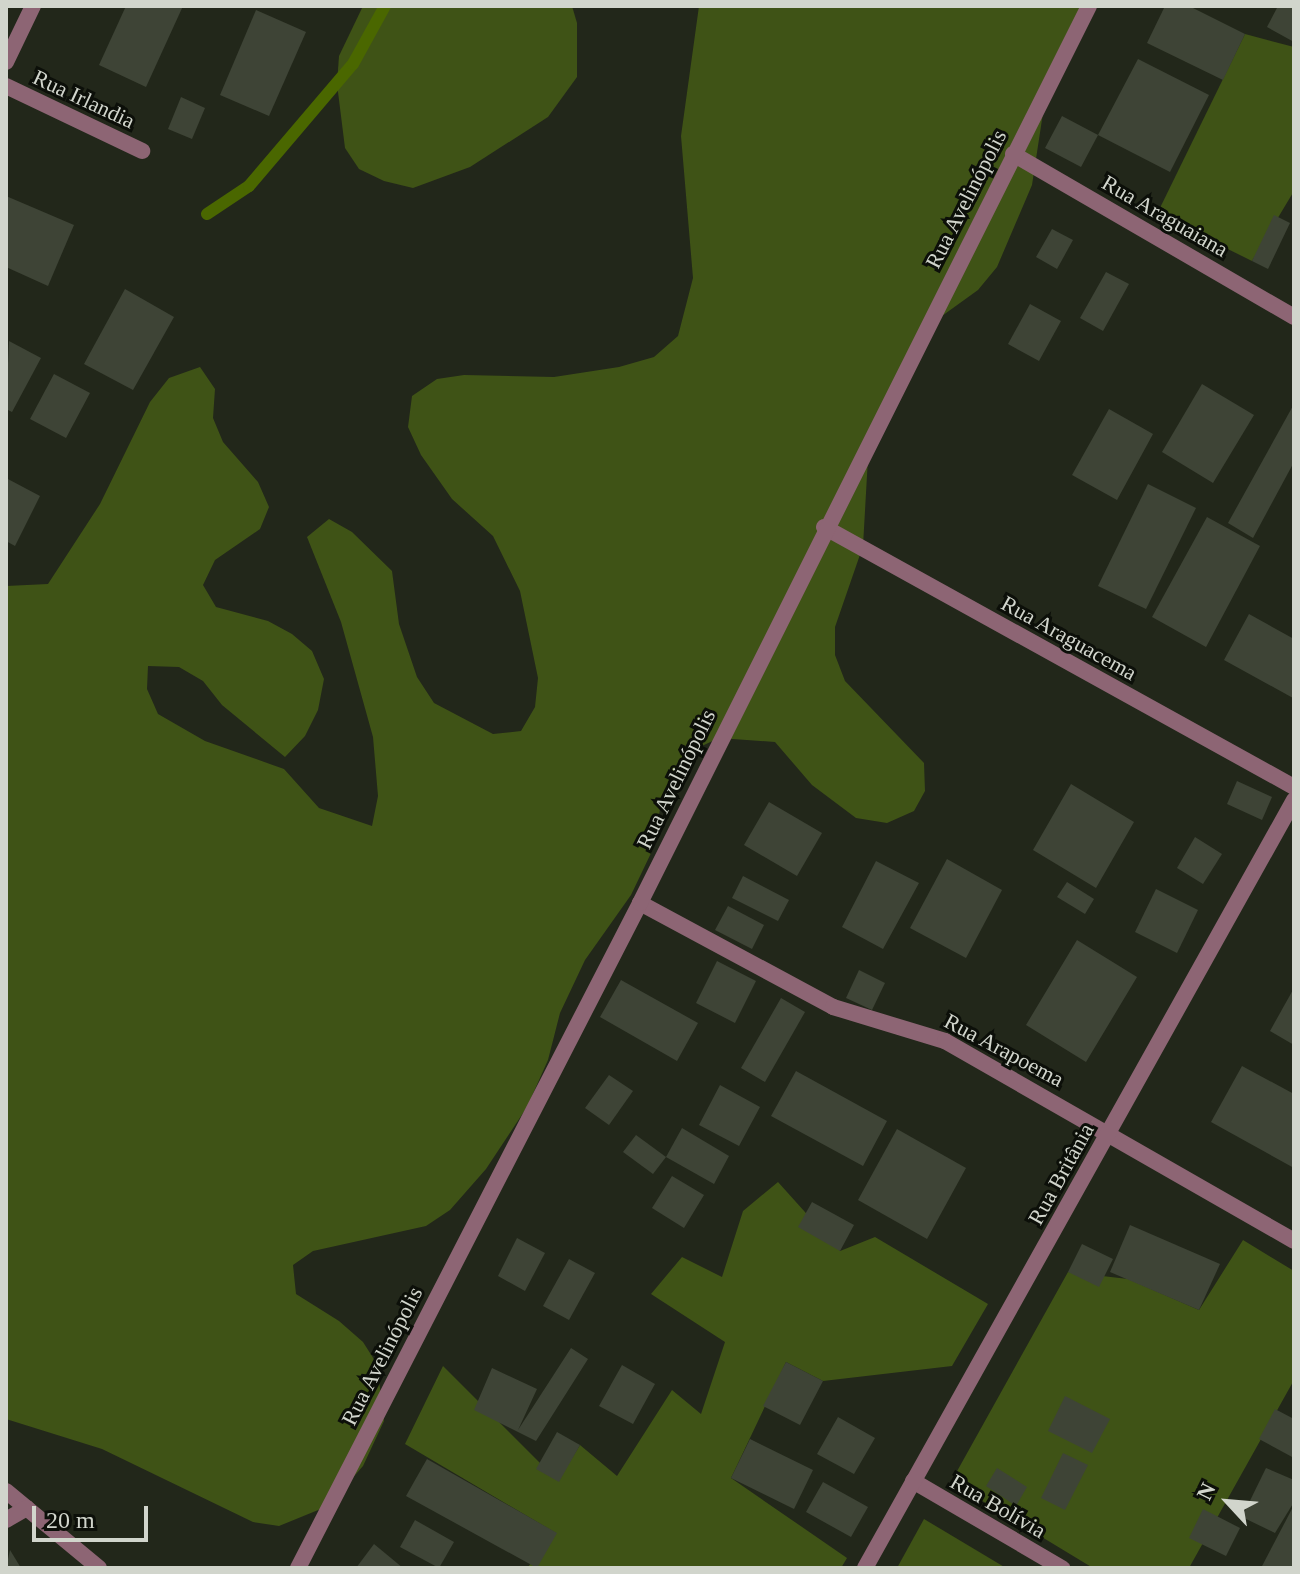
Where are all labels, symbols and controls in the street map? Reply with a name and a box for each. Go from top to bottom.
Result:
street label: Rua Irlandia [29,64,139,134]
street label: Rua Avelinópolis [920,125,1012,273]
street label: Rua Araguaiana [1097,169,1233,263]
street label: Rua Araguacema [996,590,1142,686]
street label: Rua Avelinópolis [631,704,721,854]
street label: Rua Arapoema [939,1007,1069,1093]
street label: Rua Britânia [1022,1119,1100,1229]
street label: Rua Avelinópolis [336,1282,428,1430]
north arrow [1188,1462,1268,1542]
street label: Rua Bolívia [946,1468,1050,1544]
text: N [1191,1479,1221,1504]
scale bar [36,1490,152,1540]
text: 20 m [46,1507,95,1533]

